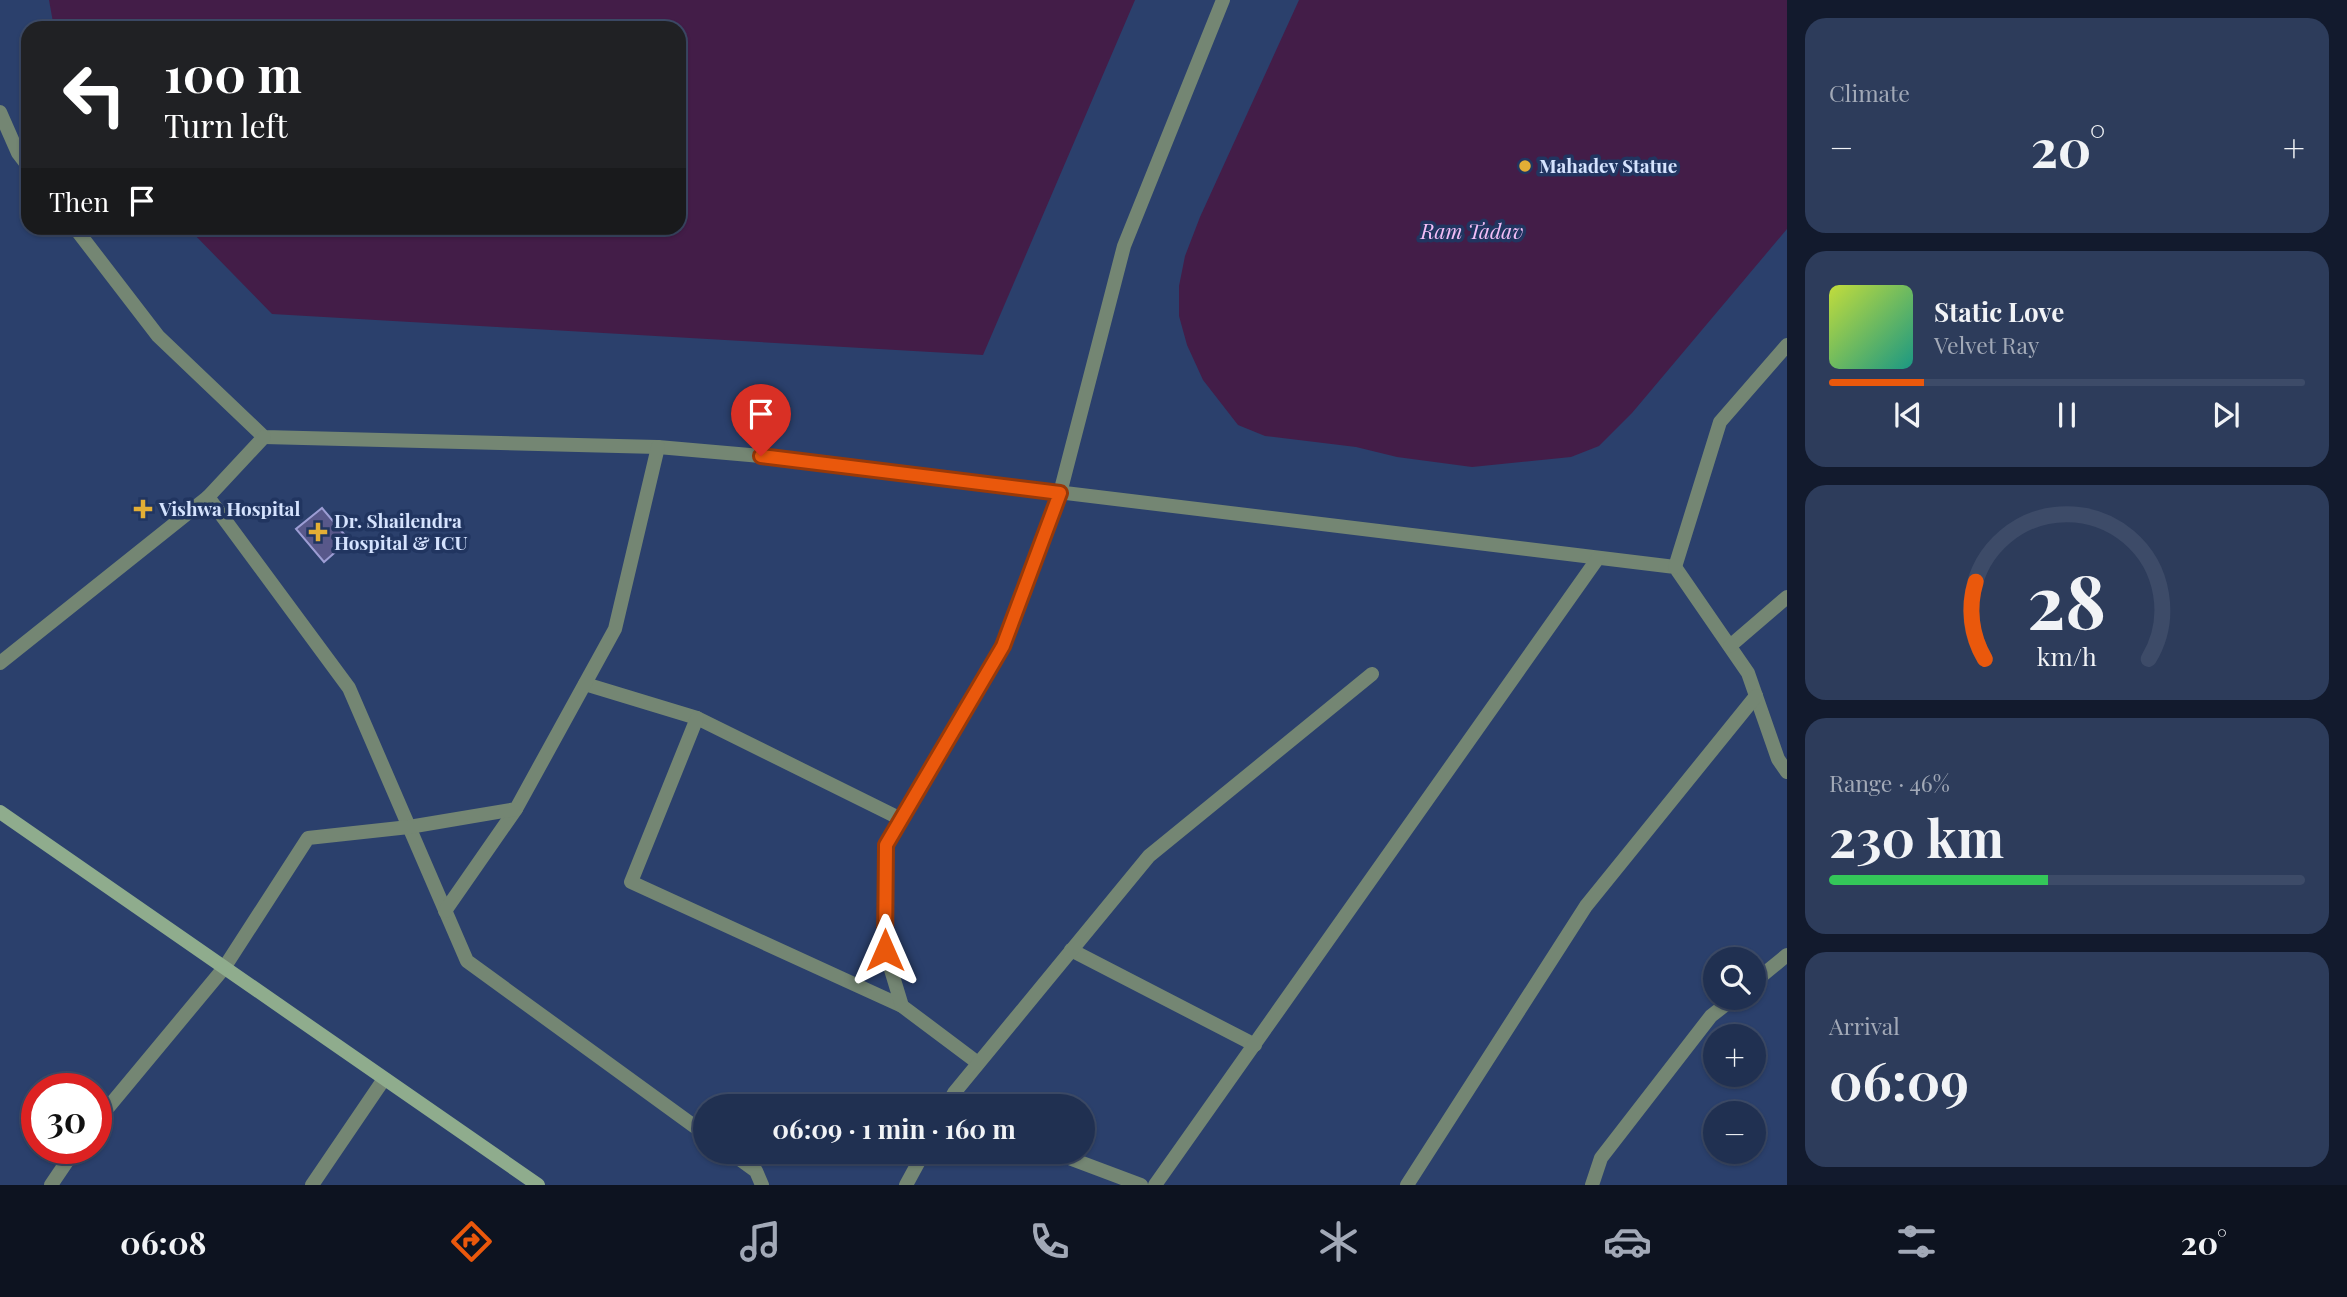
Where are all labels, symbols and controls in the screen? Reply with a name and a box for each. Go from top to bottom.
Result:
text: 100 m [164,40,302,105]
icon: left [49,49,140,140]
text: Climate [1829,77,1910,108]
text: Turn left [164,103,288,146]
text: 20° [2031,112,2106,181]
text: − [1829,121,1854,172]
text: + [2283,121,2305,172]
place label: Mahadev Statue [1539,152,1677,178]
marker: Mahadev Statue [1517,158,1533,174]
icon: arrive [123,182,161,220]
text: Then [49,184,109,219]
water label: Ram Tadav [1419,216,1524,244]
text: Static Love [1934,294,2064,329]
text: Velvet Ray [1934,329,2039,360]
pin [731,384,791,456]
icon: arrive [742,395,780,433]
icon: previous [1889,396,1927,434]
icon: pause [2048,396,2086,434]
icon: next [2207,396,2245,434]
place label: Vishwa Hospital [158,495,300,521]
marker: Vishwa Hospital [133,499,153,519]
place label: Dr. Shailendra Hospital & ICU [334,507,468,555]
marker: Dr. Shailendra Hospital & ICU [308,522,328,542]
text: 28 [2028,550,2106,647]
text: km/h [2037,638,2097,671]
text: Range · 46% [1829,767,1950,798]
text: 230 km [1829,802,2004,871]
position arrow [848,913,922,987]
map controls [1703,947,1766,1164]
button: search [1703,947,1766,1010]
text: Arrival [1829,1010,1900,1041]
button: + [1703,1024,1766,1087]
text: 06:09 [1829,1045,1969,1114]
speed limit sign: 30 [21,1073,112,1164]
button: − [1703,1101,1766,1164]
text: 06:09 · 1 min · 160 m [772,1111,1016,1146]
icon: directions [447,1217,496,1266]
icon: music [736,1217,785,1266]
icon: phone [1025,1217,1074,1266]
icon: climate [1314,1217,1363,1266]
icon: car [1603,1217,1652,1266]
icon: filters [1892,1217,1941,1266]
text: 06:08 [120,1220,206,1263]
text: 20° [2181,1220,2227,1263]

